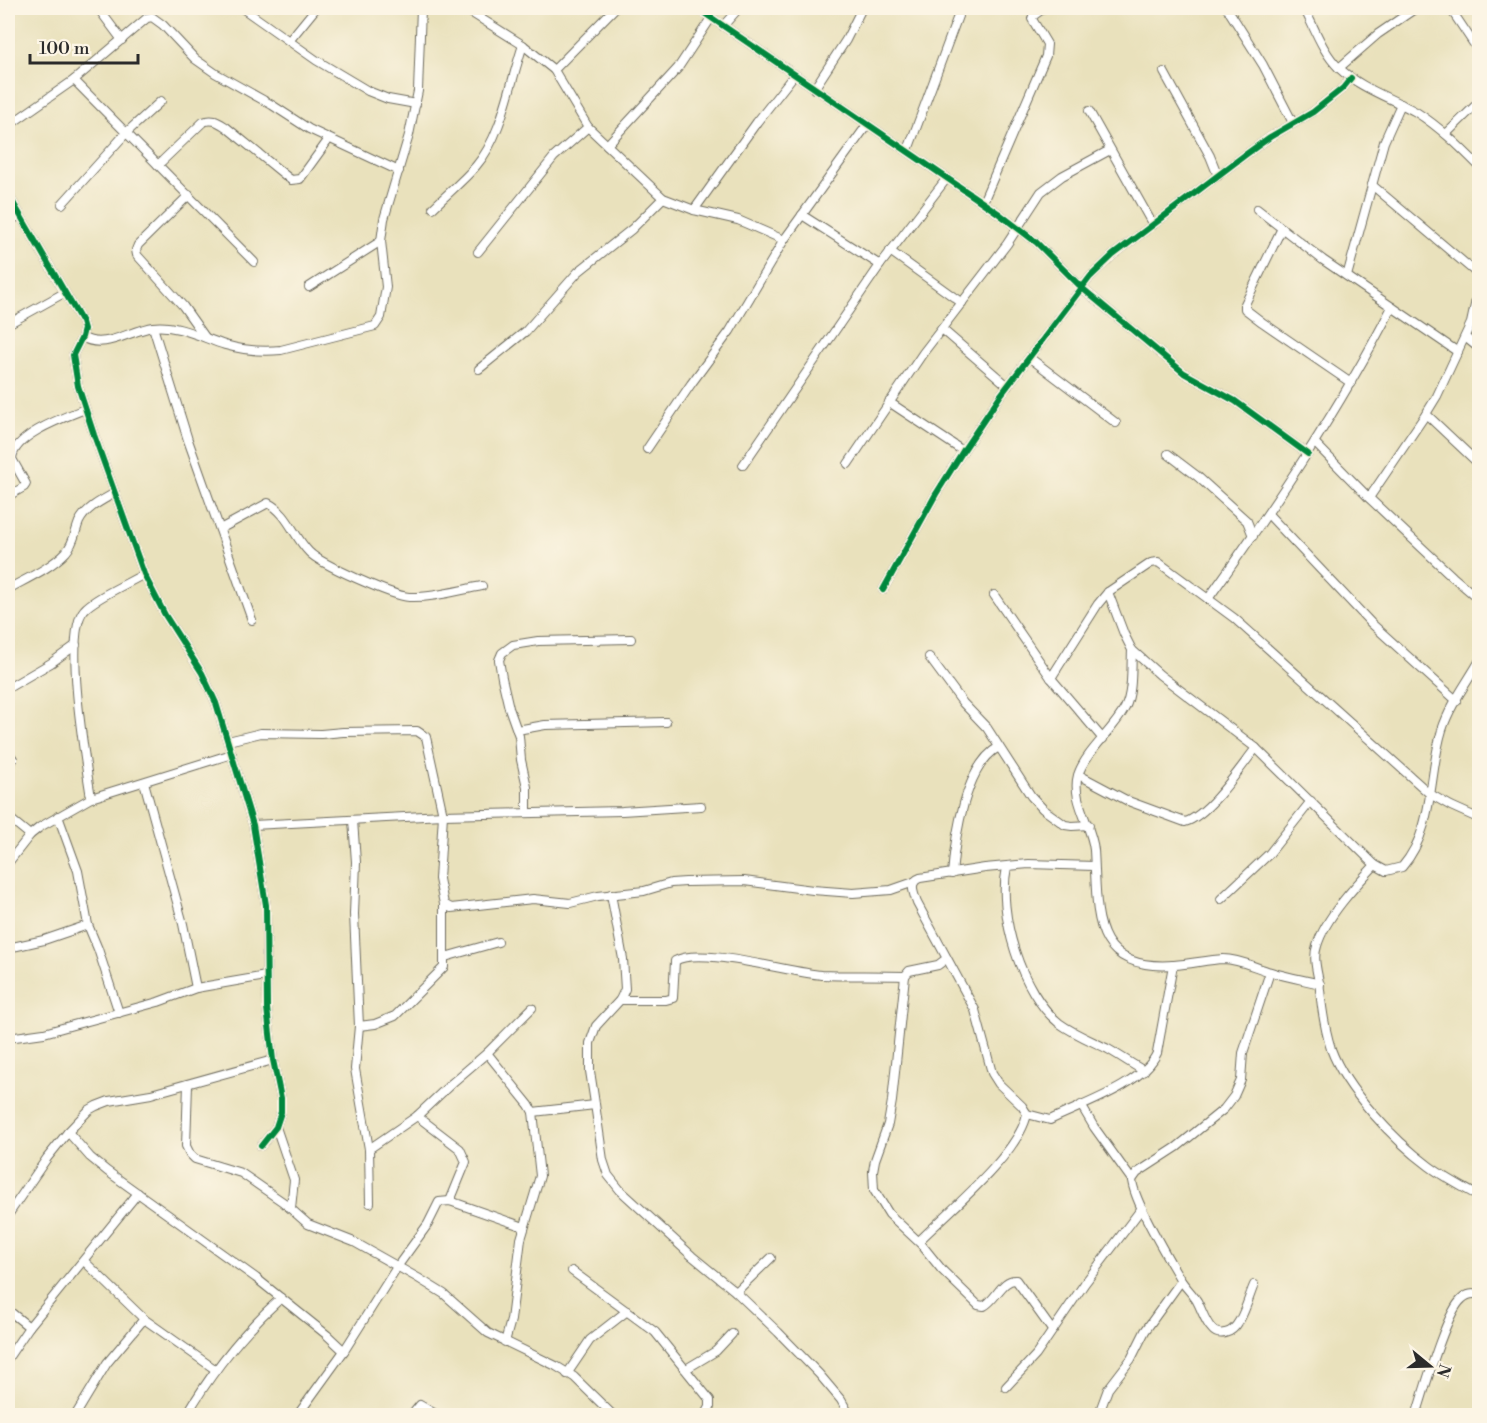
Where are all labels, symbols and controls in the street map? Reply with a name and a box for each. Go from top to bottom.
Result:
scale bar [30,27,138,65]
text: 100 m [39,37,90,60]
north arrow [1400,1336,1460,1396]
text: N [1432,1361,1455,1380]

